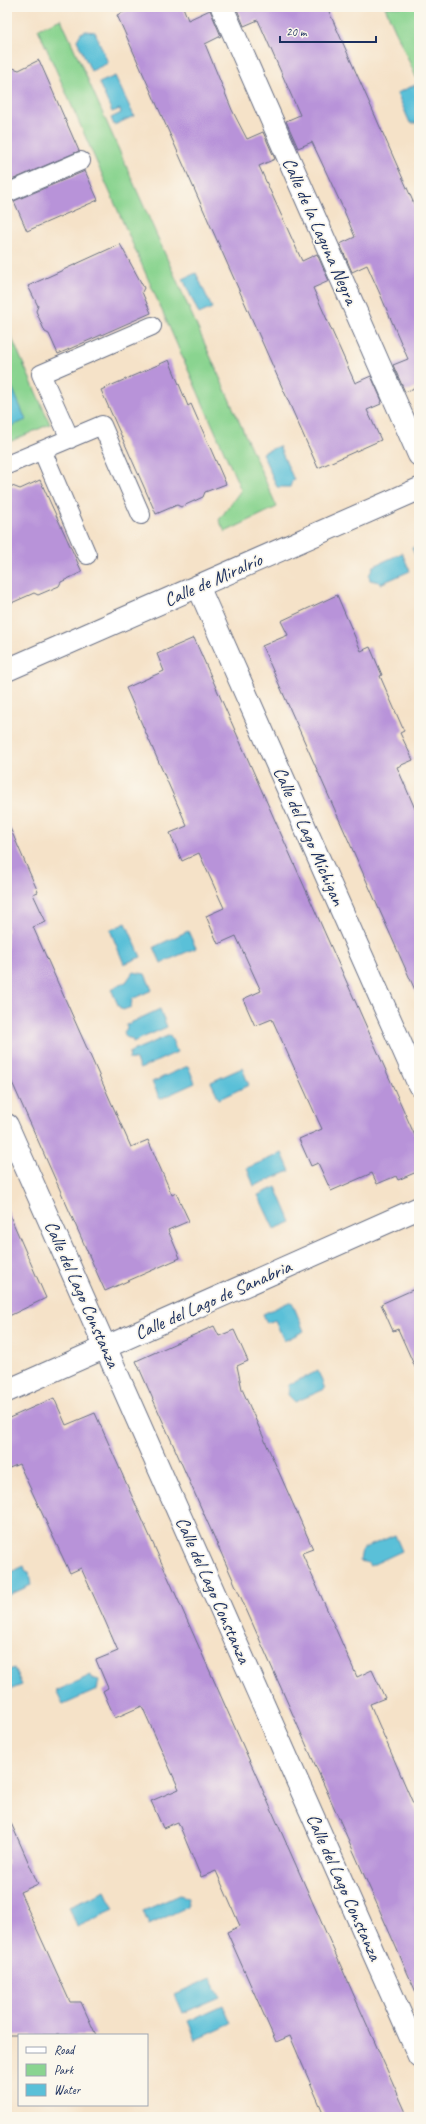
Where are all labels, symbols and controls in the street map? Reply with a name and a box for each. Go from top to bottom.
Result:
scale bar [280,18,376,44]
text: 20 m [286,24,308,40]
street label: Calle de la Laguna Negra [277,154,364,310]
street label: Calle de Miralrío [160,547,267,612]
street label: Calle del Lago Míchigan [268,763,351,910]
street label: Calle del Lago Constanza [39,1217,126,1372]
street label: Calle del Lago de Sanabria [131,1254,297,1345]
street label: Calle del Lago Constanza [170,1513,257,1668]
street label: Calle del Lago Constanza [301,1810,388,1965]
legend [18,2034,148,2106]
text: Road [54,2042,76,2058]
text: Park [54,2062,75,2078]
text: Water [54,2082,82,2098]

